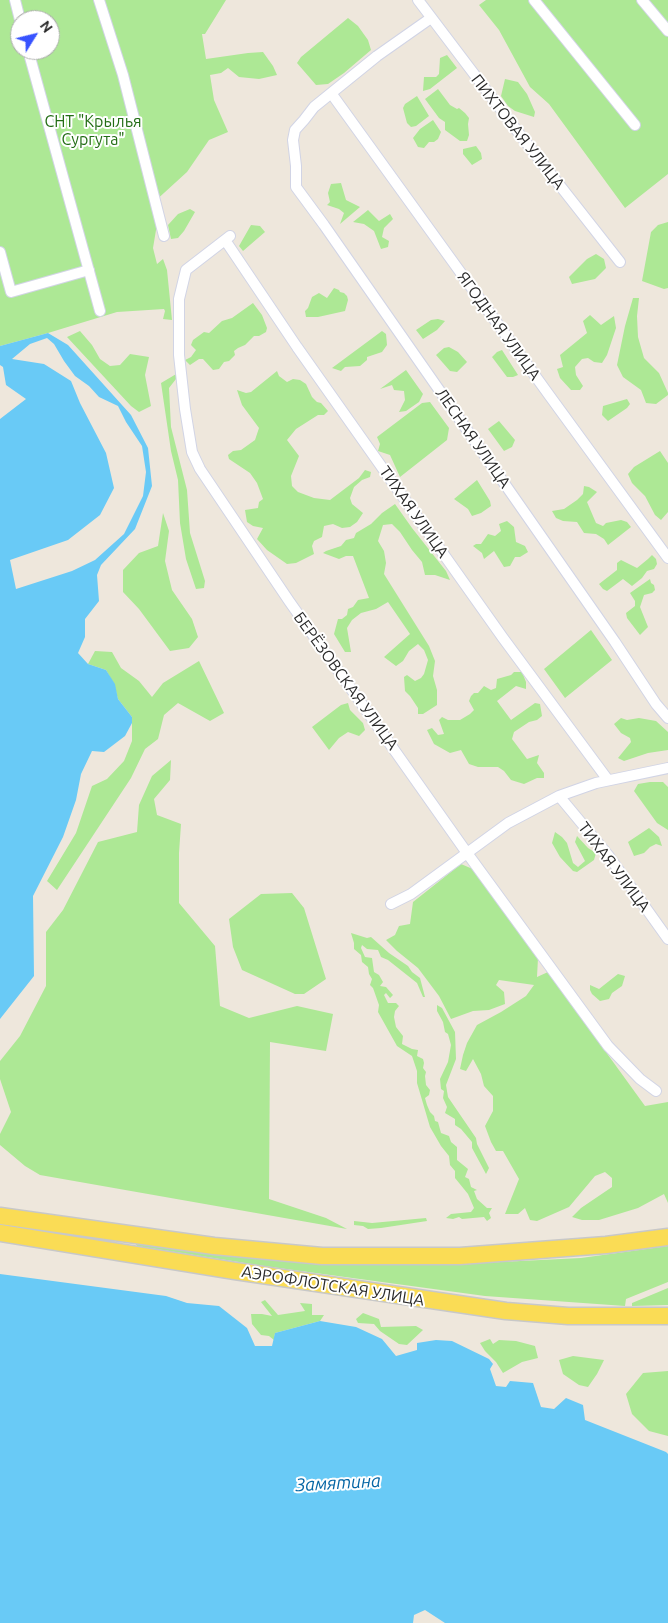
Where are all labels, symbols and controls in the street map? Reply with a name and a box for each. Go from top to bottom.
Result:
north arrow [10,10,60,60]
text: N [37,18,56,36]
street label: ПИХТОВАЯ УЛИЦА [467,71,569,193]
park label: CНТ "Крылья Сургута" [44,112,142,150]
street label: ЯГОДНАЯ УЛИЦА [453,268,545,384]
street label: ЛЕСНАЯ УЛИЦА [431,384,515,492]
street label: ТИХАЯ УЛИЦА [375,462,453,562]
street label: БЕРЁЗОВСКАЯ УЛИЦА [289,608,403,754]
street label: ТИХАЯ УЛИЦА [574,818,654,916]
street label: АЭРОФЛОТСКАЯ УЛИЦА [240,1262,426,1310]
water label: Замятина [295,1470,381,1496]

